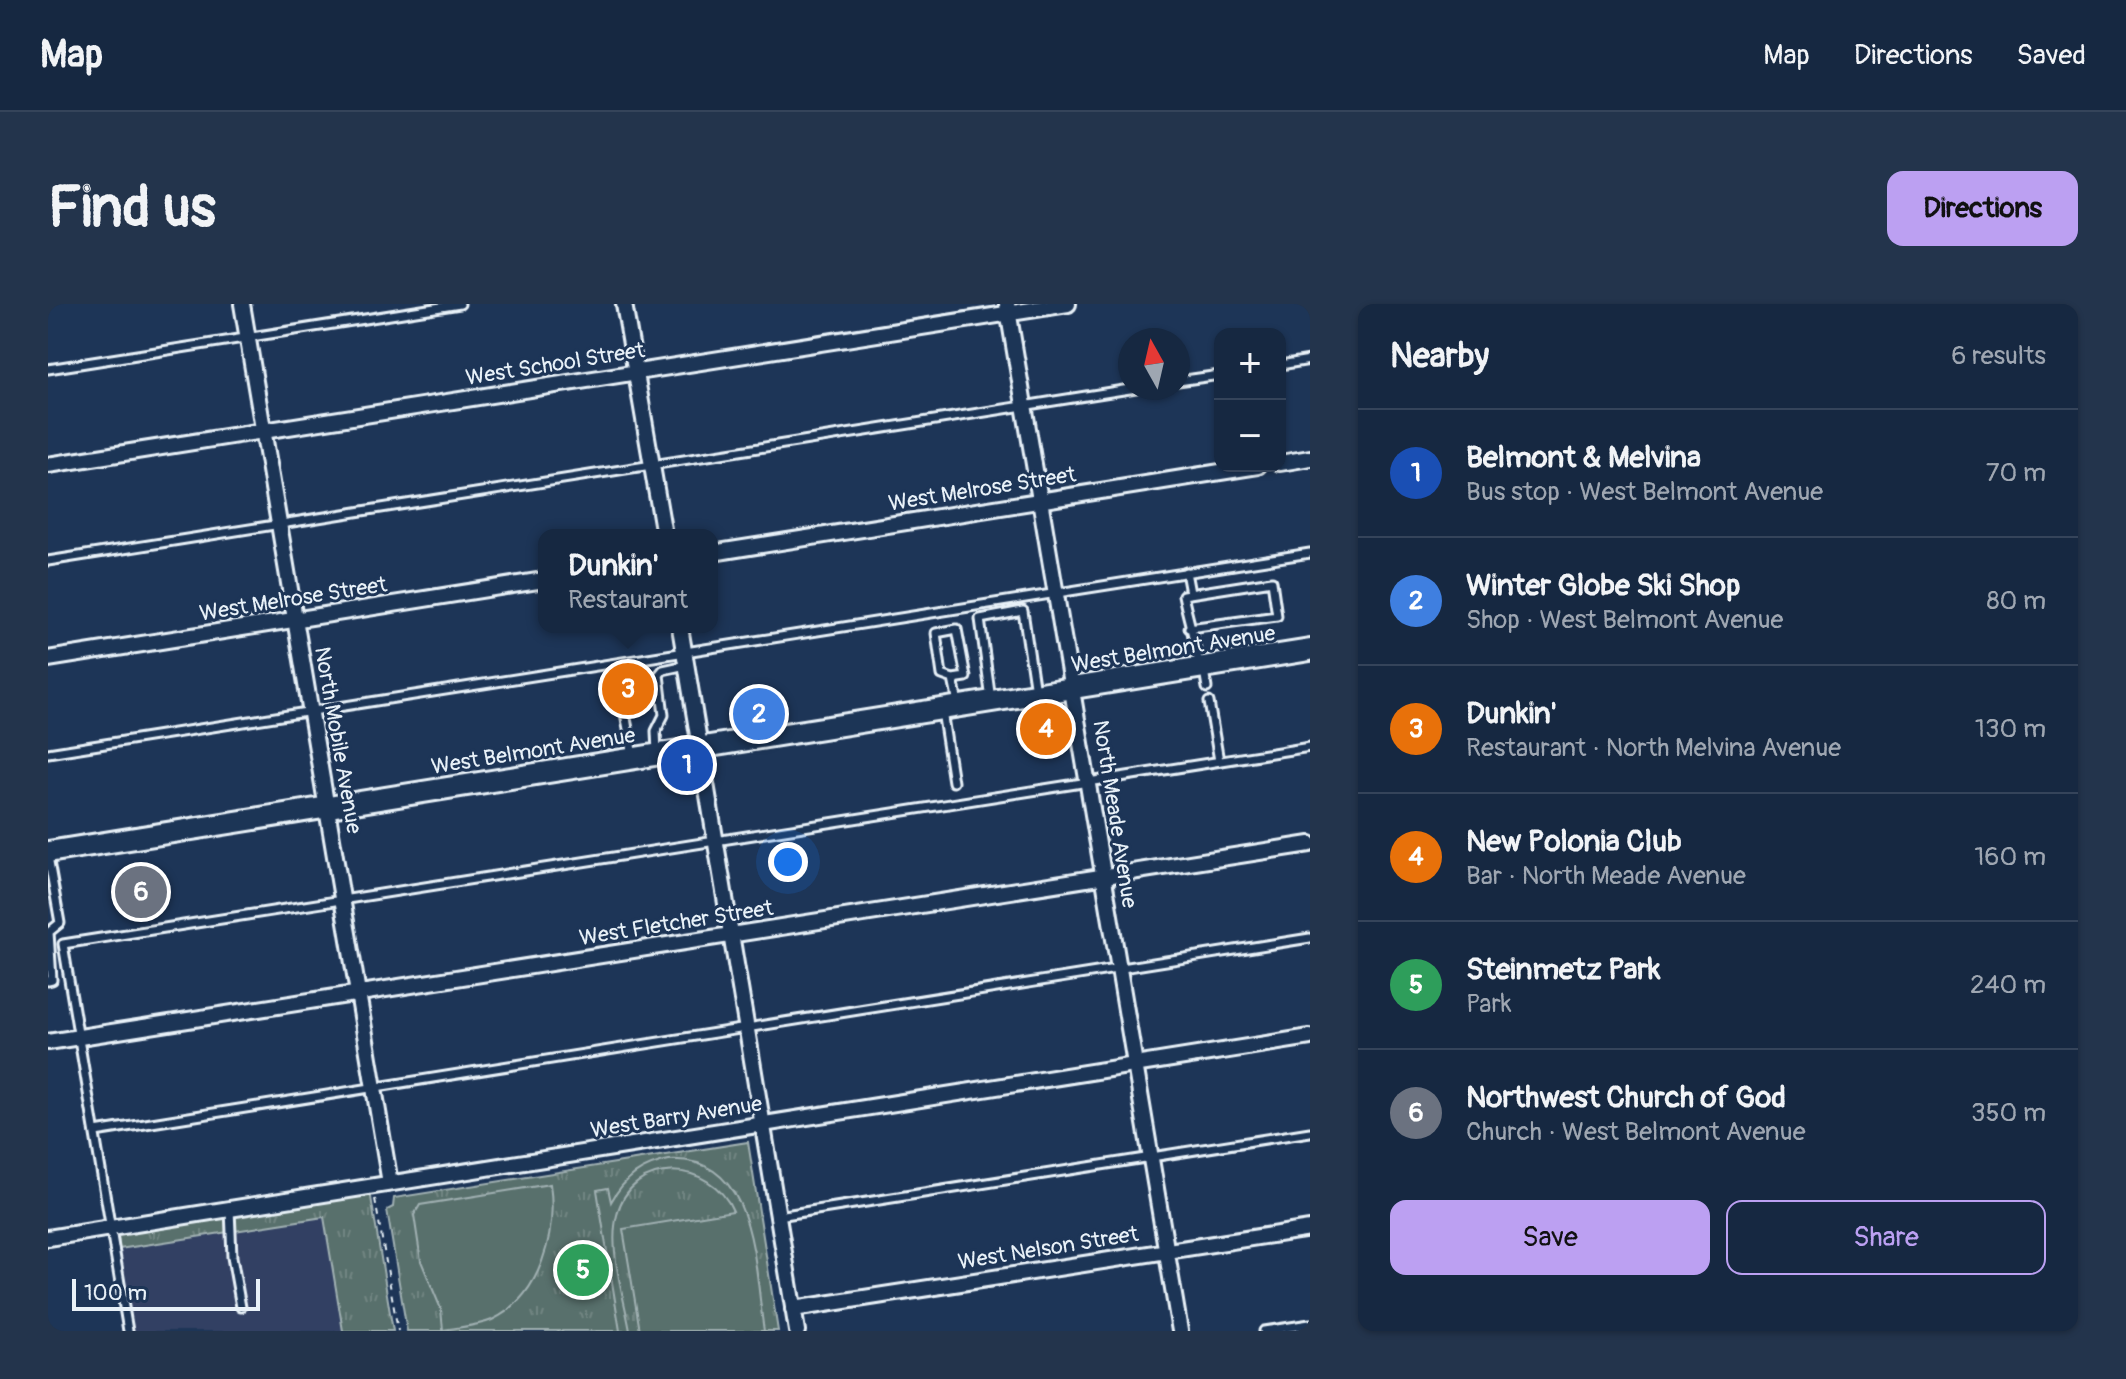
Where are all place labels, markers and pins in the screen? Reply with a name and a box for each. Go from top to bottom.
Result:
pin: 3 [602,659,654,719]
pin: 2 [733,684,785,744]
pin: 4 [1020,699,1072,759]
pin: 1 [661,735,713,795]
pin: 6 [115,862,167,922]
pin: 5 [557,1240,609,1300]

